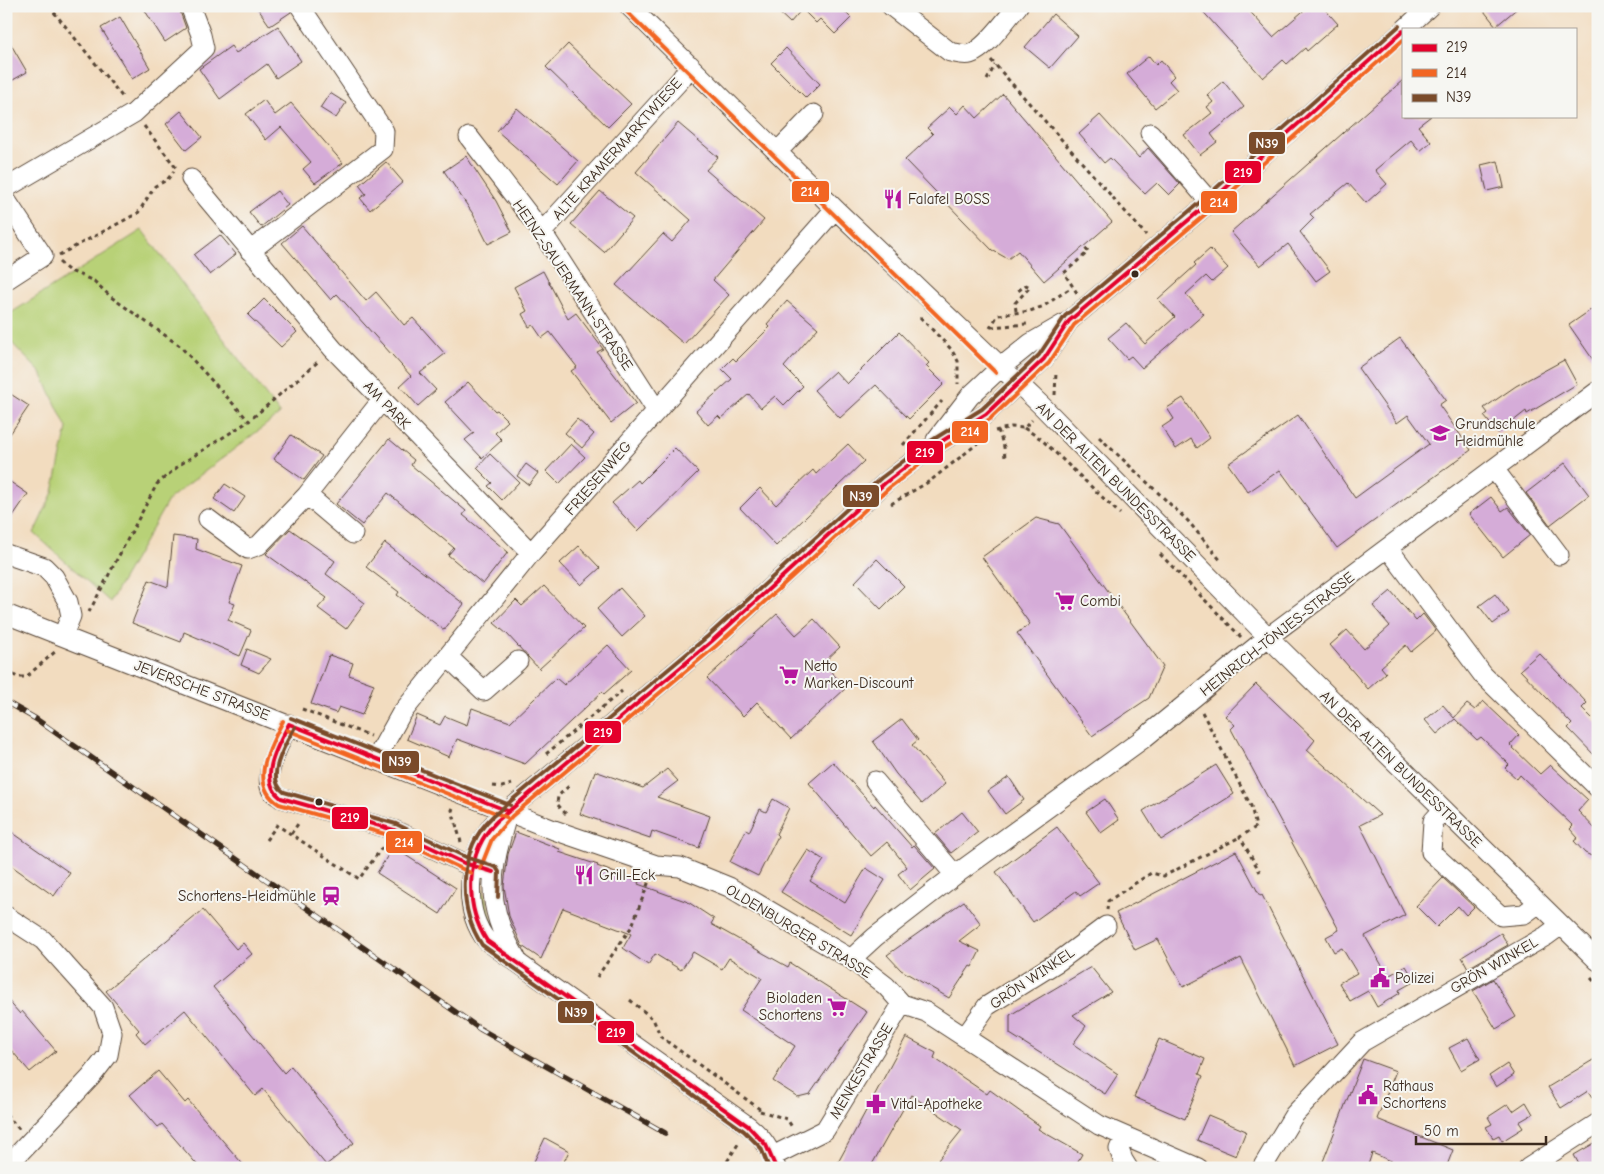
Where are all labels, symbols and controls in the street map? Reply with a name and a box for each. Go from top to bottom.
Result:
legend [1402,28,1576,118]
text: 219 [1446,38,1468,56]
text: 214 [1446,64,1467,82]
street label: ALTE KRAMERMARKTWIESE [548,74,686,224]
text: N39 [1446,88,1471,106]
line badge: N39 [1248,131,1286,155]
text: N39 [1255,135,1279,152]
line badge: 219 [1224,160,1262,184]
text: 219 [1233,164,1253,181]
line badge: 214 [791,180,830,203]
text: 214 [801,183,820,200]
restaurant icon: Falafel BOSS [882,188,904,210]
place label: Falafel BOSS [908,190,990,208]
line badge: 214 [1200,190,1238,214]
text: 214 [1210,194,1229,211]
street label: HEINZ-SAUERMANN-STRASSE [509,196,637,374]
unlabelled marker [1130,269,1140,279]
street label: AM PARK [360,377,415,433]
street label: AN DER ALTEN BUNDESSTRASSE [1032,398,1200,566]
place label: Grundschule Heidmühle [1455,415,1536,450]
line badge: 214 [951,420,989,444]
school or university icon: Grundschule Heidmühle [1429,422,1451,444]
text: 214 [961,423,980,440]
street label: FRIESENWEG [561,437,635,519]
line badge: 219 [906,440,944,464]
text: 219 [915,444,935,461]
line badge: N39 [842,484,880,508]
text: N39 [849,488,873,505]
street label: HEINRICH-TÖNJES-STRASSE [1196,568,1358,700]
supermarket icon: Combi [1054,590,1076,612]
place label: Combi [1080,592,1121,610]
street label: JEVERSCHE STRASSE [132,656,272,724]
place label: Netto Marken-Discount [804,657,914,692]
supermarket icon: Netto Marken-Discount [778,664,800,686]
street label: AN DER ALTEN BUNDESSTRASSE [1316,687,1486,851]
line badge: 219 [584,720,622,744]
text: 219 [593,724,613,741]
line badge: N39 [381,750,420,774]
text: N39 [388,753,412,770]
unlabelled marker [314,797,324,807]
line badge: 219 [331,806,369,830]
text: 219 [340,809,360,826]
line badge: 214 [385,830,423,854]
text: 214 [395,834,414,851]
restaurant icon: Grill-Eck [573,864,595,886]
place label: Grill-Eck [599,866,656,884]
street label: OLDENBURGER STRASSE [723,880,875,982]
station icon: Schortens-Heidmühle [320,885,342,907]
place label: Schortens-Heidmühle [178,887,316,905]
street label: GRÖN WINKEL [1447,932,1541,997]
street label: GRÖN WINKEL [986,943,1078,1013]
public building icon: Polizei [1369,967,1391,989]
place label: Polizei [1395,969,1434,987]
place label: Bioladen Schortens [759,989,822,1024]
supermarket icon: Bioladen Schortens [826,996,848,1018]
line badge: N39 [557,1000,595,1024]
text: N39 [564,1004,588,1021]
line badge: 219 [597,1020,635,1044]
street label: MENKESTRASSE [825,1020,897,1122]
text: 219 [606,1024,626,1041]
place label: Rathaus Schortens [1383,1077,1446,1112]
public building icon: Rathaus Schortens [1357,1084,1379,1106]
pharmacy icon: Vital-Apotheke [865,1093,887,1115]
place label: Vital-Apotheke [891,1095,983,1113]
scale bar [1416,1114,1546,1146]
text: 50 m [1424,1122,1459,1140]

